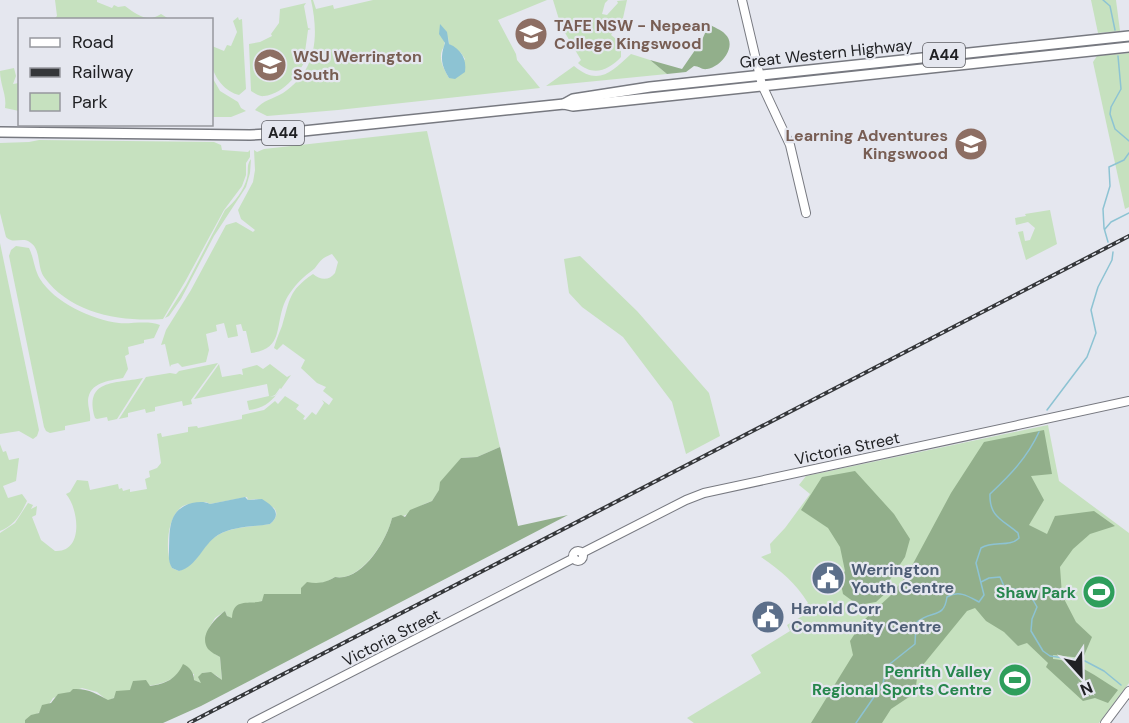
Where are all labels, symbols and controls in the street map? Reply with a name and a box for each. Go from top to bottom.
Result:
place label: TAFE NSW - Nepean College Kingswood [554,15,711,54]
school or university icon: TAFE NSW - Nepean College Kingswood [513,16,549,52]
legend [18,18,213,126]
text: Road [72,30,114,54]
street label: Great Western Highway [738,34,914,73]
road number: A44 [923,43,965,67]
place label: WSU Werrington South [293,46,422,85]
school or university icon: WSU Werrington South [252,47,288,83]
text: Railway [72,60,134,84]
text: Park [72,90,108,114]
road number: A44 [262,121,304,145]
place label: Learning Adventures Kingswood [785,125,948,164]
school or university icon: Learning Adventures Kingswood [953,126,989,162]
street label: Victoria Street [793,427,902,470]
place label: Werrington Youth Centre [851,559,954,598]
public building icon: Werrington Youth Centre [810,560,846,596]
sports icon: Shaw Park [1081,574,1117,610]
place label: Shaw Park [996,582,1077,603]
place label: Harold Corr Community Centre [791,598,941,637]
public building icon: Harold Corr Community Centre [750,599,786,635]
street label: Victoria Street [339,604,444,671]
north arrow [1051,645,1111,705]
place label: Penrith Valley Regional Sports Centre [812,661,992,700]
sports icon: Penrith Valley Regional Sports Centre [997,662,1033,698]
text: N [1077,677,1096,700]

